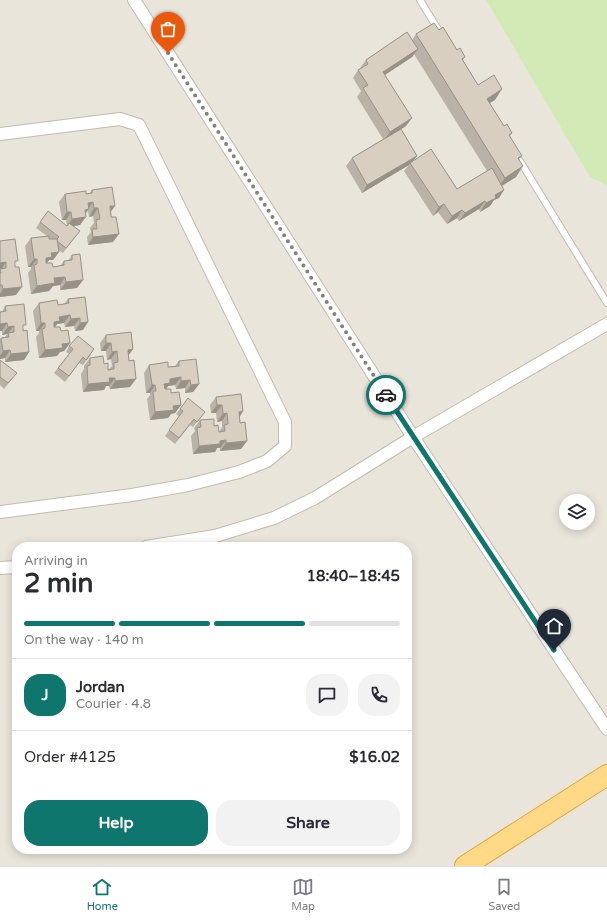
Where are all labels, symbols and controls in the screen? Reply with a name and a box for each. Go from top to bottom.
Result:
pin [151,12,185,53]
icon: bag [157,18,179,40]
courier [366,375,406,415]
icon: car [375,384,397,406]
map controls [559,494,595,530]
button: layers [559,494,595,530]
text: Arriving in [24,553,88,569]
text: 18:40–18:45 [307,567,400,585]
text: 2 min [24,568,93,599]
pin [537,609,571,650]
icon: home [543,615,565,637]
text: On the way · 140 m [24,632,144,648]
button: chat [306,674,348,716]
button: phone [358,674,400,716]
text: Jordan [76,678,125,696]
text: J [42,686,49,704]
text: Courier · 4.8 [76,696,151,712]
text: Order #4125 [24,748,116,766]
text: $16.02 [349,748,400,766]
button: Help [24,800,208,846]
button: Share [216,800,400,846]
tab: Home [87,876,118,913]
tab: Map [291,876,315,913]
tab: Saved [488,876,520,913]

